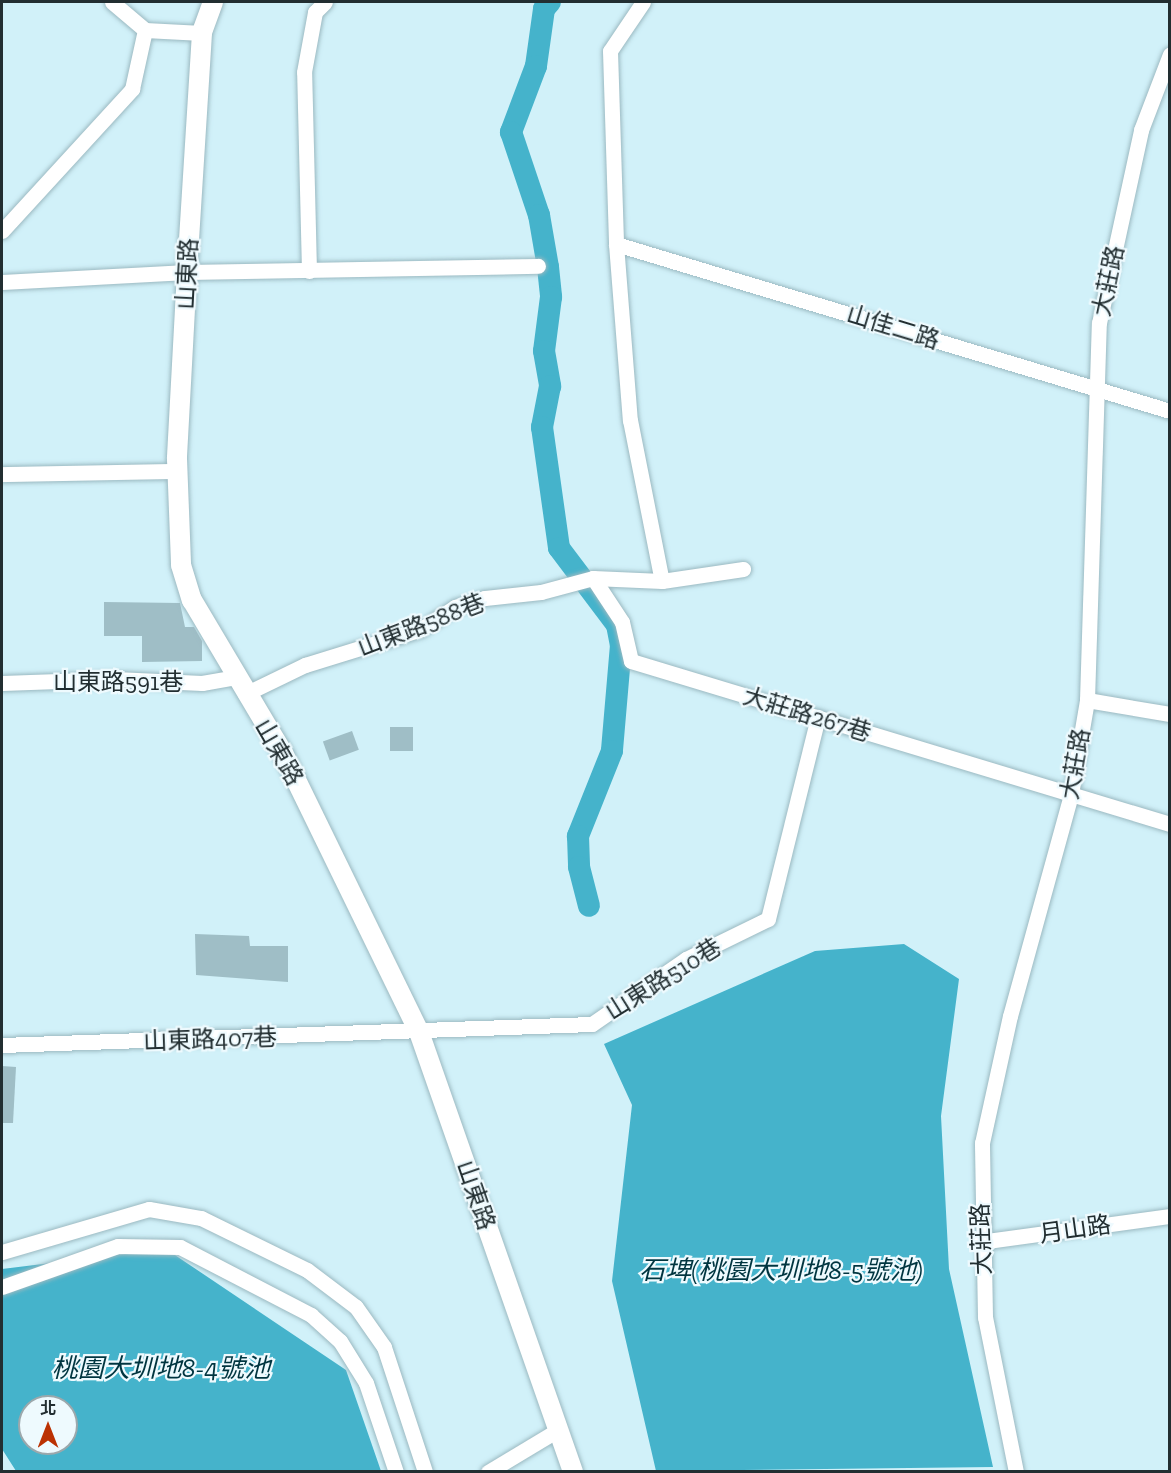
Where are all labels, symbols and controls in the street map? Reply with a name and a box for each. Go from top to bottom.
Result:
street label: 山東路 [171,237,203,311]
street label: 大莊路 [1086,243,1130,319]
street label: 山佳二路 [843,299,943,355]
street label: 山東路588巷 [353,588,489,662]
street label: 山東路591巷 [53,668,183,696]
street label: 大莊路267巷 [739,681,875,747]
street label: 山東路 [249,714,309,790]
street label: 大莊路 [1055,726,1095,802]
street label: 山東路510巷 [600,932,726,1026]
street label: 山東路407巷 [143,1022,277,1056]
street label: 山東路 [451,1156,501,1234]
street label: 大莊路 [965,1203,997,1275]
street label: 月山路 [1037,1210,1113,1248]
water label: 石埤(桃園大圳地8-5號池) [639,1255,923,1287]
water label: 桃園大圳地8-4號池 [52,1353,270,1385]
north arrow [18,1395,78,1455]
text: 北 [40,1399,56,1418]

